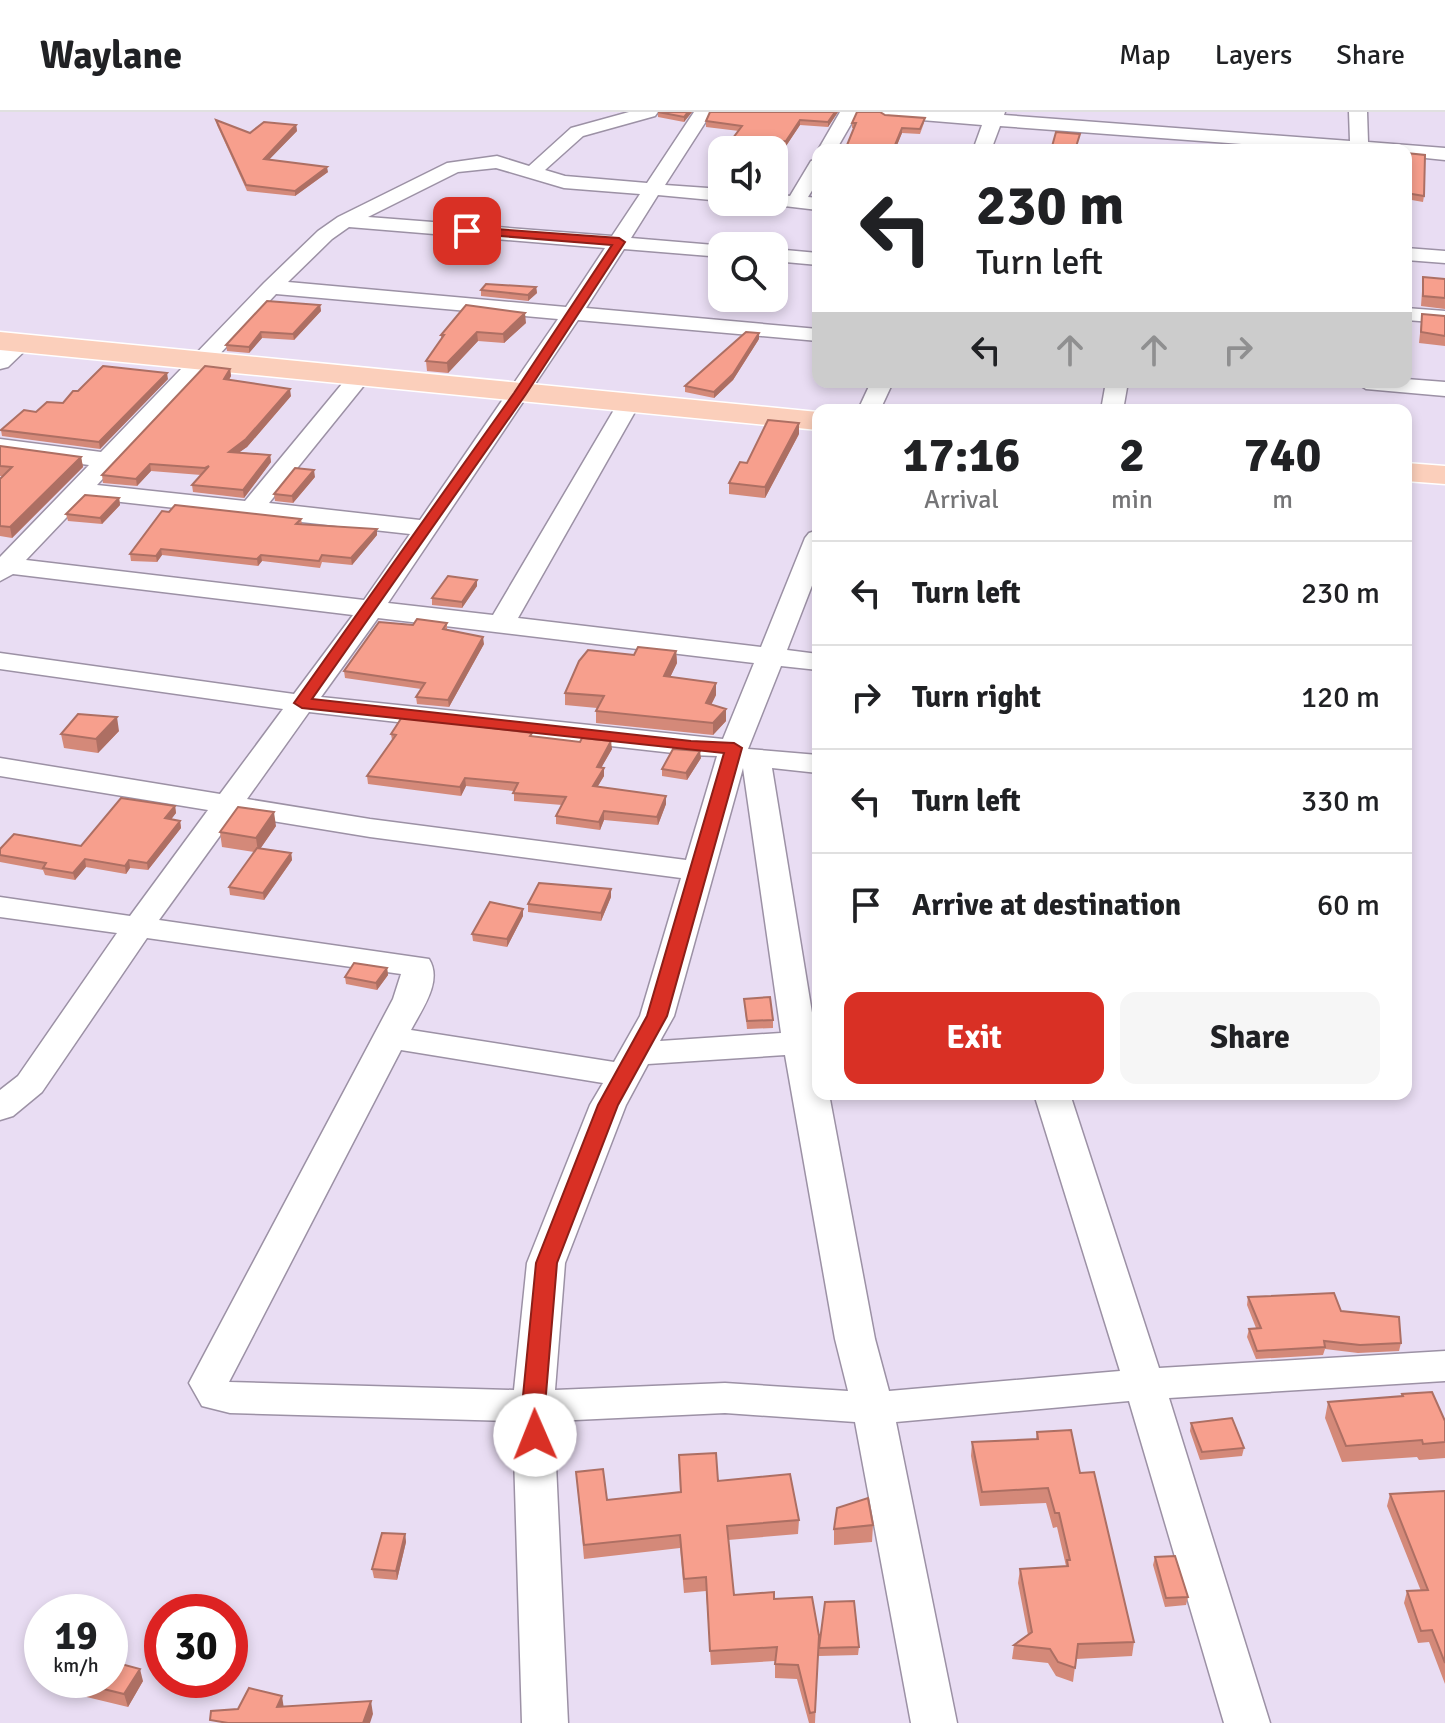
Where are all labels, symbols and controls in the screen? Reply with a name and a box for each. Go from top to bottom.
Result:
text: Waylane [40,32,182,79]
text: Map [1119,38,1171,72]
text: Layers [1215,38,1292,72]
text: Share [1336,38,1405,72]
map controls [708,136,788,312]
button: sound [708,136,788,216]
text: 230 m [976,171,1124,240]
icon: left [844,176,948,280]
pin [433,197,501,265]
icon: arrive [445,209,489,253]
button: search [708,232,788,312]
text: Turn left [976,240,1103,285]
icon: left [964,328,1008,372]
icon: ahead [1048,328,1092,372]
icon: ahead [1132,328,1176,372]
icon: right [1216,328,1260,372]
text: 17:16 [903,426,1020,485]
text: 2 [1119,426,1145,485]
text: 740 [1244,426,1321,485]
text: Arrival [924,484,999,516]
text: min [1111,484,1153,516]
text: m [1272,484,1293,516]
icon: left [844,571,888,615]
text: Turn left [912,575,1021,612]
text: 230 m [1301,575,1380,612]
icon: right [844,675,888,719]
text: Turn right [912,679,1041,716]
text: 120 m [1301,679,1380,716]
icon: left [844,779,888,823]
text: Turn left [912,783,1021,820]
text: 330 m [1301,783,1380,820]
icon: arrive [844,883,888,927]
text: Arrive at destination [912,887,1181,924]
text: 60 m [1317,887,1380,924]
button: Exit [844,992,1104,1084]
button: Share [1120,992,1380,1084]
position arrow [493,1393,577,1477]
speed limit sign: 30 [144,1594,248,1698]
text: 19 [54,1611,98,1661]
text: km/h [53,1653,99,1678]

